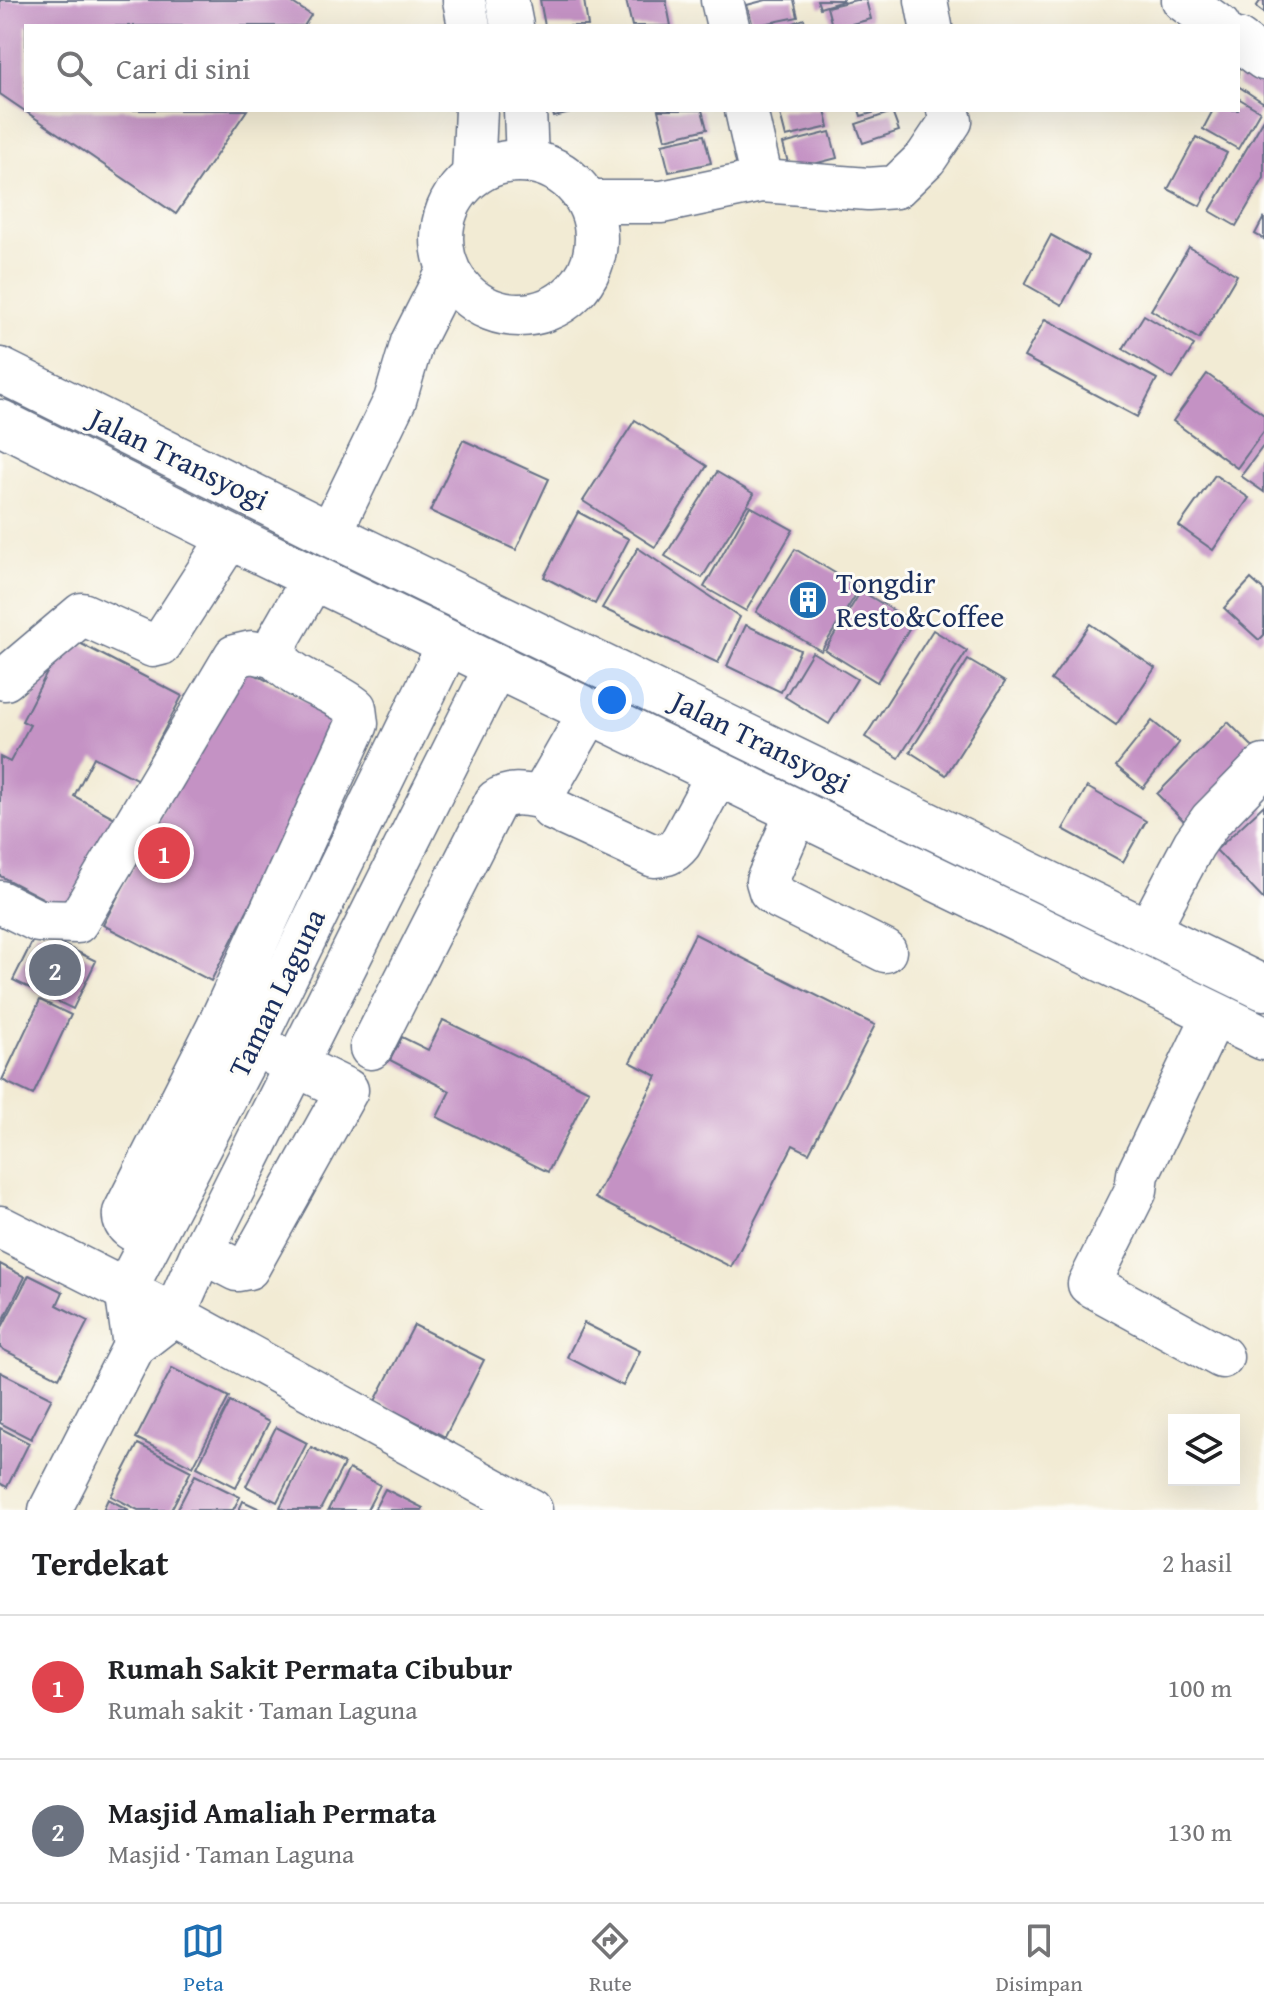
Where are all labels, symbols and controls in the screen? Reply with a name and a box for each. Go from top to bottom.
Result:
search box [24,24,1240,112]
icon: search [52,46,96,90]
text: Cari di sini [116,46,251,90]
street label: Jalan Transyogi [79,394,276,521]
place label: Tongdir Resto&Coffee [836,560,1004,638]
building icon: Tongdir Resto&Coffee [787,579,829,621]
street label: Jalan Transyogi [661,677,858,804]
your location [592,680,632,720]
pin: 1 [138,823,190,883]
street label: Taman Laguna [216,901,336,1084]
pin: 2 [29,940,81,1000]
map controls [1168,1414,1240,1486]
button: layers [1168,1414,1240,1486]
text: Terdekat [32,1538,169,1587]
text: 2 hasil [1162,1543,1232,1582]
text: Rumah Sakit Permata Cibubur [108,1646,512,1690]
text: 1 [51,1668,65,1707]
text: 100 m [1167,1668,1232,1707]
text: Rumah sakit · Taman Laguna [108,1690,418,1729]
text: Masjid Amaliah Permata [108,1790,437,1834]
text: 2 [51,1812,65,1851]
text: 130 m [1167,1812,1232,1851]
text: Masjid · Taman Laguna [108,1834,354,1873]
tab: Peta [181,1919,225,1999]
tab: Rute [588,1919,632,1999]
tab: Disimpan [995,1919,1083,1999]

